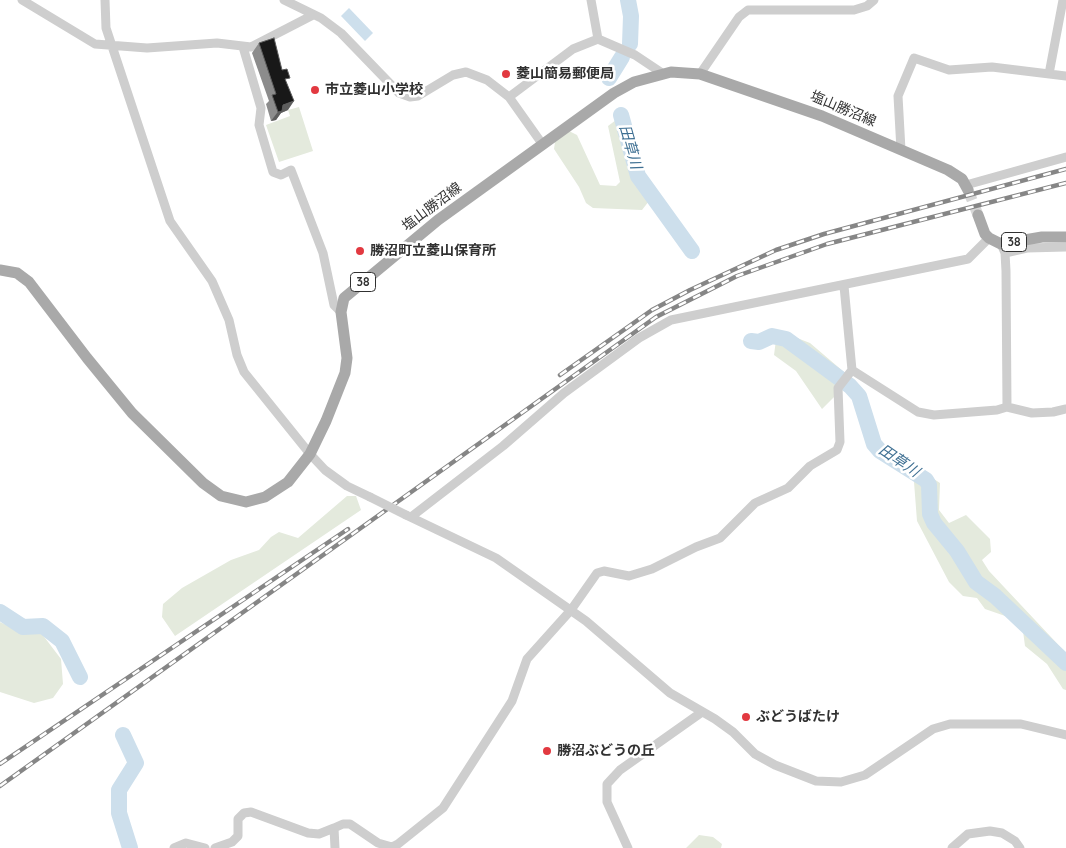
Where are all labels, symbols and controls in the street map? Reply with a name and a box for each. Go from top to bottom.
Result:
place label: 菱山簡易郵便局 [516,66,614,82]
marker: 菱山簡易郵便局 [500,68,512,80]
place label: 市立菱山小学校 [325,82,423,98]
marker: 市立菱山小学校 [309,84,321,96]
street label: 塩山勝沼線 [808,88,878,130]
water label: 田草川 [615,123,645,171]
street label: 塩山勝沼線 [399,179,465,235]
road number: 38 [1002,232,1026,252]
place label: 勝沼町立菱山保育所 [370,243,496,259]
marker: 勝沼町立菱山保育所 [354,245,366,257]
road number: 38 [350,272,376,292]
water label: 田草川 [875,441,923,481]
place label: ぶどうばたけ [756,709,840,725]
marker: ぶどうばたけ [740,711,752,723]
place label: 勝沼ぶどうの丘 [557,743,655,759]
marker: 勝沼ぶどうの丘 [541,745,553,757]

